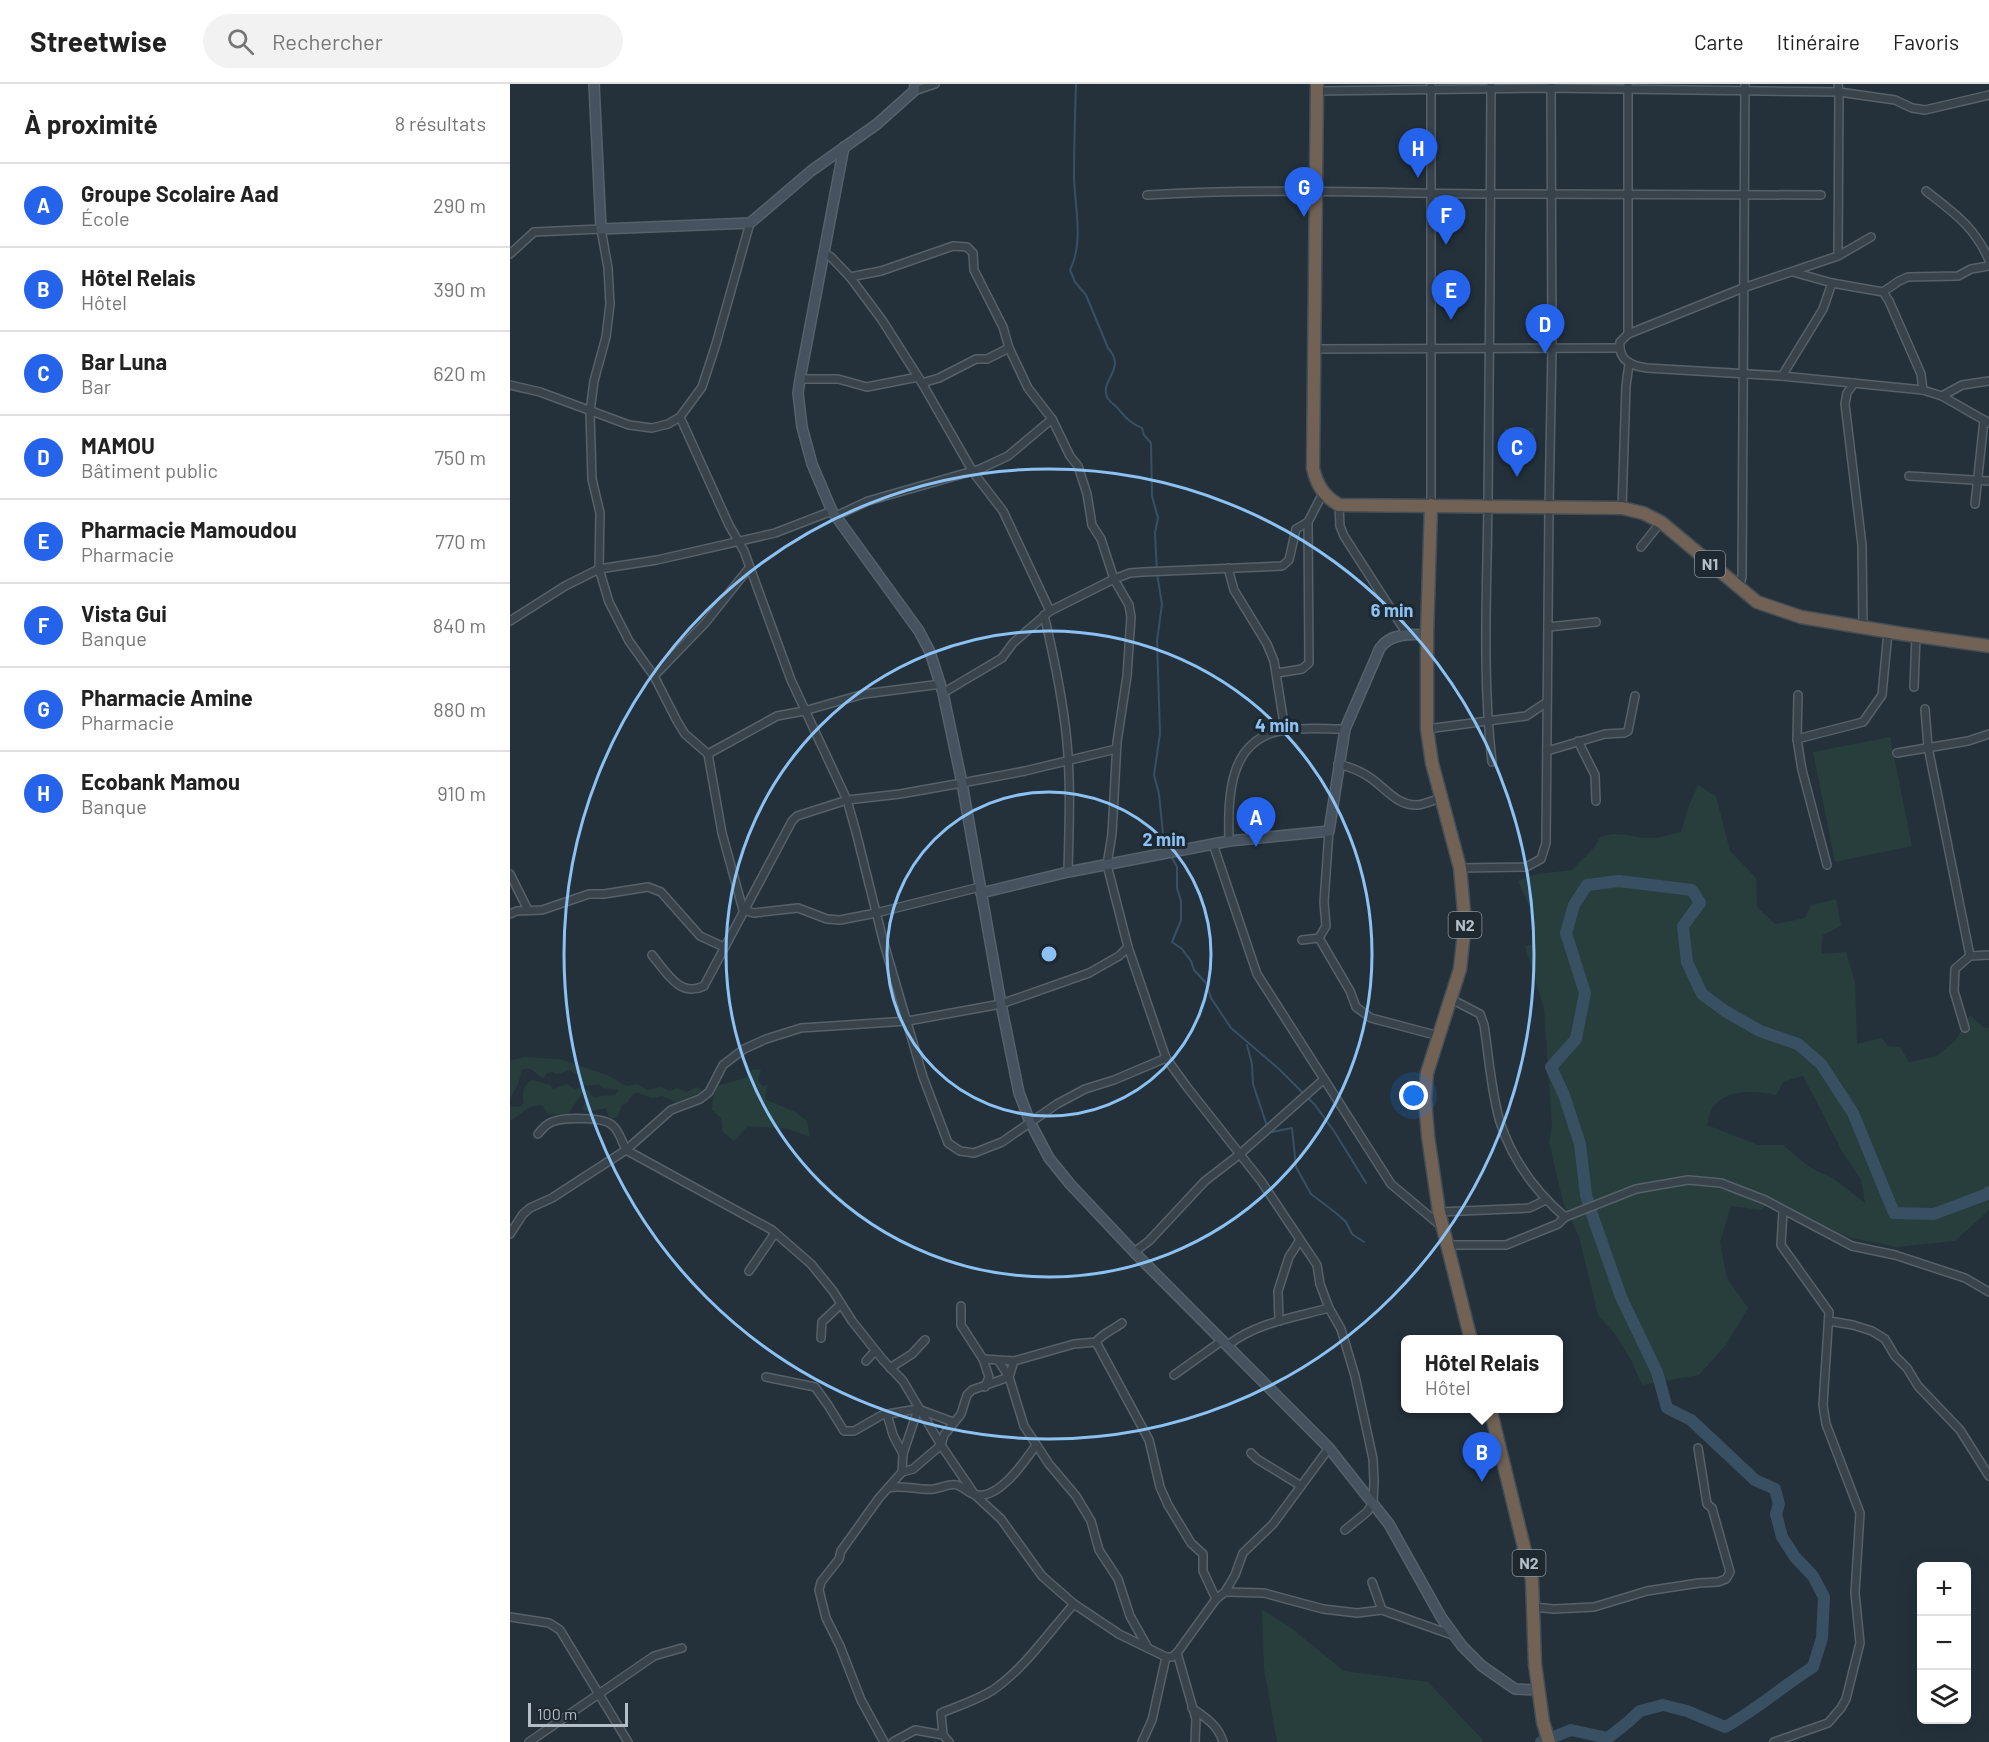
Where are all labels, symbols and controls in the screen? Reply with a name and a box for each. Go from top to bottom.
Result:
search box [203,14,623,68]
text: Streetwise [30,24,167,58]
icon: search [224,25,257,58]
text: Rechercher [272,28,383,54]
text: Carte [1694,29,1744,54]
text: Itinéraire [1777,29,1860,54]
text: Favoris [1893,29,1959,54]
text: À proximité [24,108,158,139]
text: 8 résultats [395,111,486,135]
pin: H [1398,128,1438,178]
pin: G [1284,168,1324,217]
text: Groupe Scolaire Aad [81,180,279,206]
text: A [37,193,50,217]
text: 290 m [433,193,486,217]
pin: F [1426,196,1466,245]
text: École [81,206,130,230]
text: Hôtel Relais [81,264,196,290]
pin: E [1432,270,1470,320]
text: B [37,277,50,301]
text: 390 m [433,277,486,301]
text: Hôtel [81,290,127,314]
pin: D [1526,304,1564,354]
text: Bar Luna [81,348,167,374]
text: C [37,361,50,385]
text: 620 m [433,361,486,385]
text: Bar [81,374,111,398]
pin: C [1498,428,1536,477]
text: MAMOU [81,432,155,458]
text: D [37,445,50,469]
text: 750 m [434,445,486,469]
text: Bâtiment public [81,458,218,482]
text: Pharmacie Mamoudou [81,516,297,542]
text: E [38,529,49,553]
text: 770 m [435,529,486,553]
text: Pharmacie [81,542,174,566]
road number: N1 [1695,551,1725,577]
text: 6 min [1371,599,1413,621]
text: Vista Gui [81,600,167,626]
text: F [38,613,49,637]
text: 840 m [433,613,486,637]
text: Banque [81,626,147,650]
text: Pharmacie Amine [81,684,253,710]
text: G [37,697,50,721]
text: 880 m [433,697,486,721]
text: Pharmacie [81,710,174,734]
text: 4 min [1255,714,1299,736]
text: Ecobank Mamou [81,768,240,794]
text: H [37,781,50,805]
text: 910 m [437,781,486,805]
text: Banque [81,794,147,818]
pin: A [1236,798,1276,847]
text: 2 min [1142,828,1186,850]
road number: N2 [1448,912,1482,938]
centre of rings [1039,944,1059,964]
your location [1399,1081,1428,1110]
popup [1401,1335,1563,1413]
text: Hôtel Relais [1425,1349,1539,1375]
text: Hôtel [1425,1375,1471,1399]
pin: B [1462,1432,1502,1482]
road number: N2 [1512,1550,1546,1576]
map controls [1917,1562,1971,1724]
button: + [1917,1562,1971,1616]
button: − [1917,1616,1971,1670]
button: layers [1917,1670,1971,1724]
scale bar [528,1700,628,1728]
text: 100 m [537,1704,577,1723]

